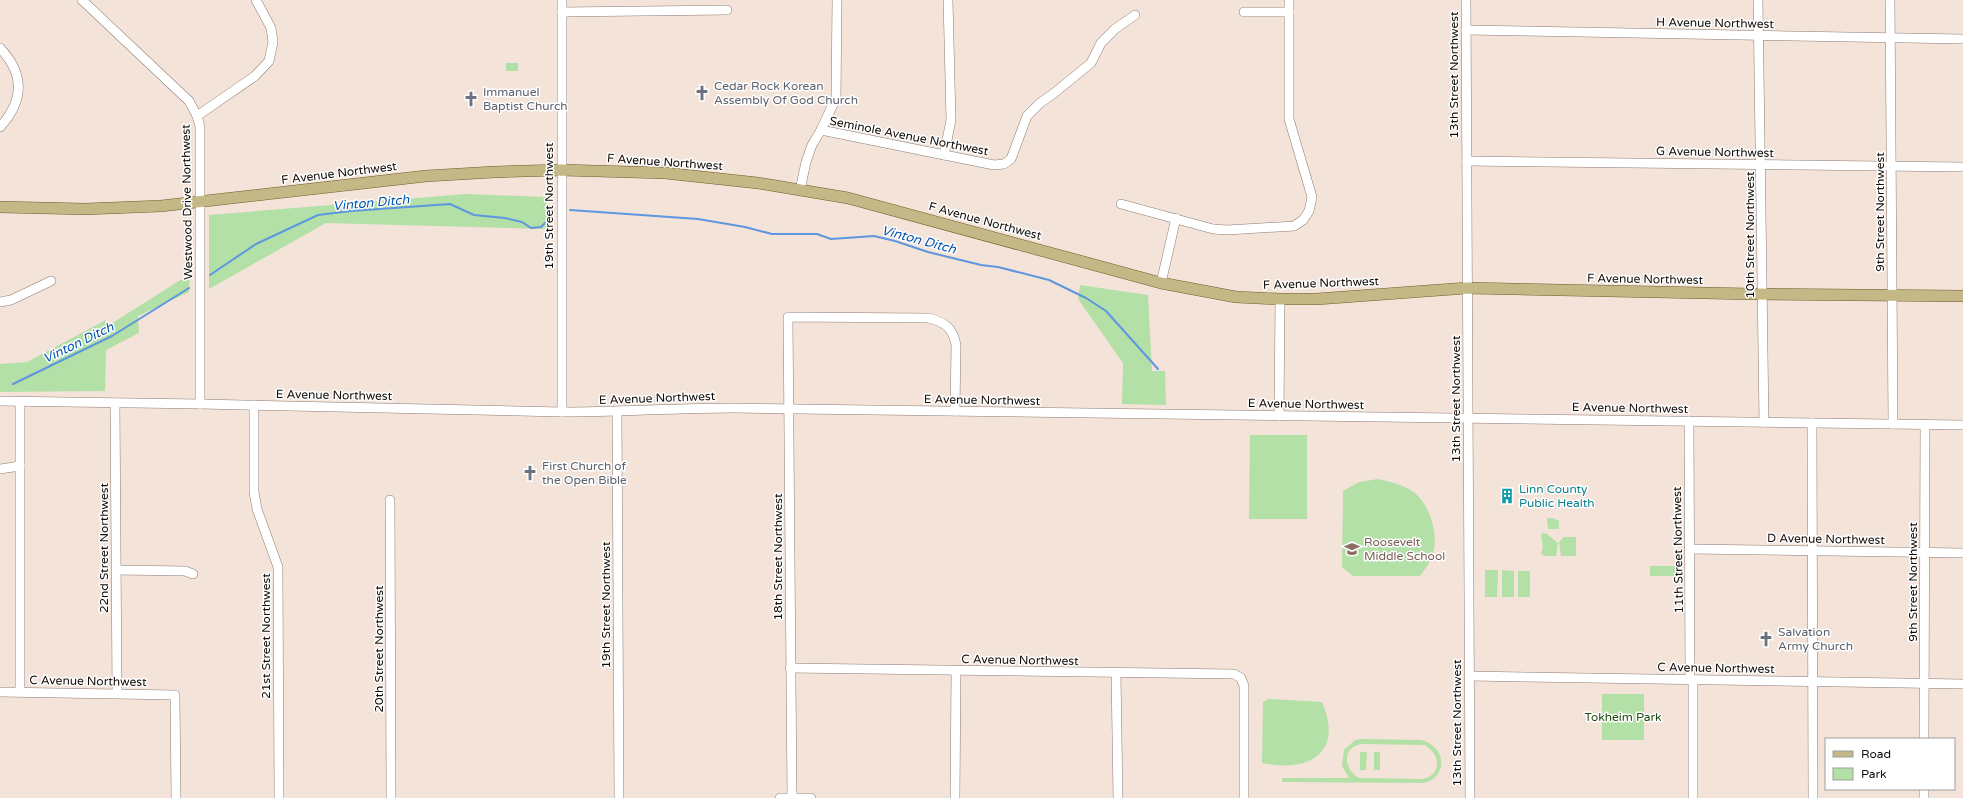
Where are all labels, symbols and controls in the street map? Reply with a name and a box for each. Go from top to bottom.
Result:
street label: 13th Street Northwest [1447,11,1461,139]
street label: H Avenue Northwest [1656,15,1774,31]
place label: Cedar Rock Korean Assembly Of God Church [714,79,858,107]
church icon: Cedar Rock Korean Assembly Of God Church [693,84,711,102]
place label: Immanuel Baptist Church [483,85,568,113]
church icon: Immanuel Baptist Church [462,90,480,108]
street label: Seminole Avenue Northwest [828,114,990,158]
street label: Westwood Drive Northwest [179,124,195,280]
street label: 19th Street Northwest [542,142,556,270]
street label: G Avenue Northwest [1656,144,1774,160]
street label: F Avenue Northwest [607,151,724,173]
street label: 9th Street Northwest [1873,152,1887,272]
street label: F Avenue Northwest [281,159,398,187]
street label: 10th Street Northwest [1743,171,1757,299]
water label: Vinton Ditch [332,192,411,214]
street label: F Avenue Northwest [927,199,1043,243]
water label: Vinton Ditch [880,222,959,258]
street label: F Avenue Northwest [1587,271,1704,287]
street label: F Avenue Northwest [1263,274,1380,292]
water label: Vinton Ditch [41,318,117,367]
street label: 13th Street Northwest [1449,335,1463,463]
street label: E Avenue Northwest [276,387,393,403]
street label: E Avenue Northwest [599,389,716,407]
street label: E Avenue Northwest [924,392,1041,408]
street label: E Avenue Northwest [1248,396,1365,412]
street label: E Avenue Northwest [1572,400,1689,416]
place label: First Church of the Open Bible [542,459,627,487]
church icon: First Church of the Open Bible [521,464,539,482]
place label: Linn County Public Health [1519,482,1595,510]
street label: 22nd Street Northwest [97,483,111,613]
street label: 11th Street Northwest [1670,486,1686,614]
building icon: Linn County Public Health [1498,487,1516,505]
street label: 18th Street Northwest [771,493,785,621]
street label: 9th Street Northwest [1906,522,1920,642]
street label: D Avenue Northwest [1767,531,1885,547]
place label: Roosevelt Middle School [1364,535,1445,563]
school or university icon: Roosevelt Middle School [1343,540,1361,558]
street label: 19th Street Northwest [599,541,613,669]
street label: 21st Street Northwest [259,573,273,699]
street label: 20th Street Northwest [372,585,386,713]
place label: Salvation Army Church [1778,625,1853,653]
church icon: Salvation Army Church [1757,630,1775,648]
street label: C Avenue Northwest [961,652,1079,668]
street label: 13th Street Northwest [1450,659,1464,787]
street label: C Avenue Northwest [1657,660,1775,676]
street label: C Avenue Northwest [29,673,147,689]
park label: Tokheim Park [1584,710,1662,724]
legend [1825,738,1955,790]
text: Road [1861,747,1891,761]
text: Park [1861,767,1887,781]

